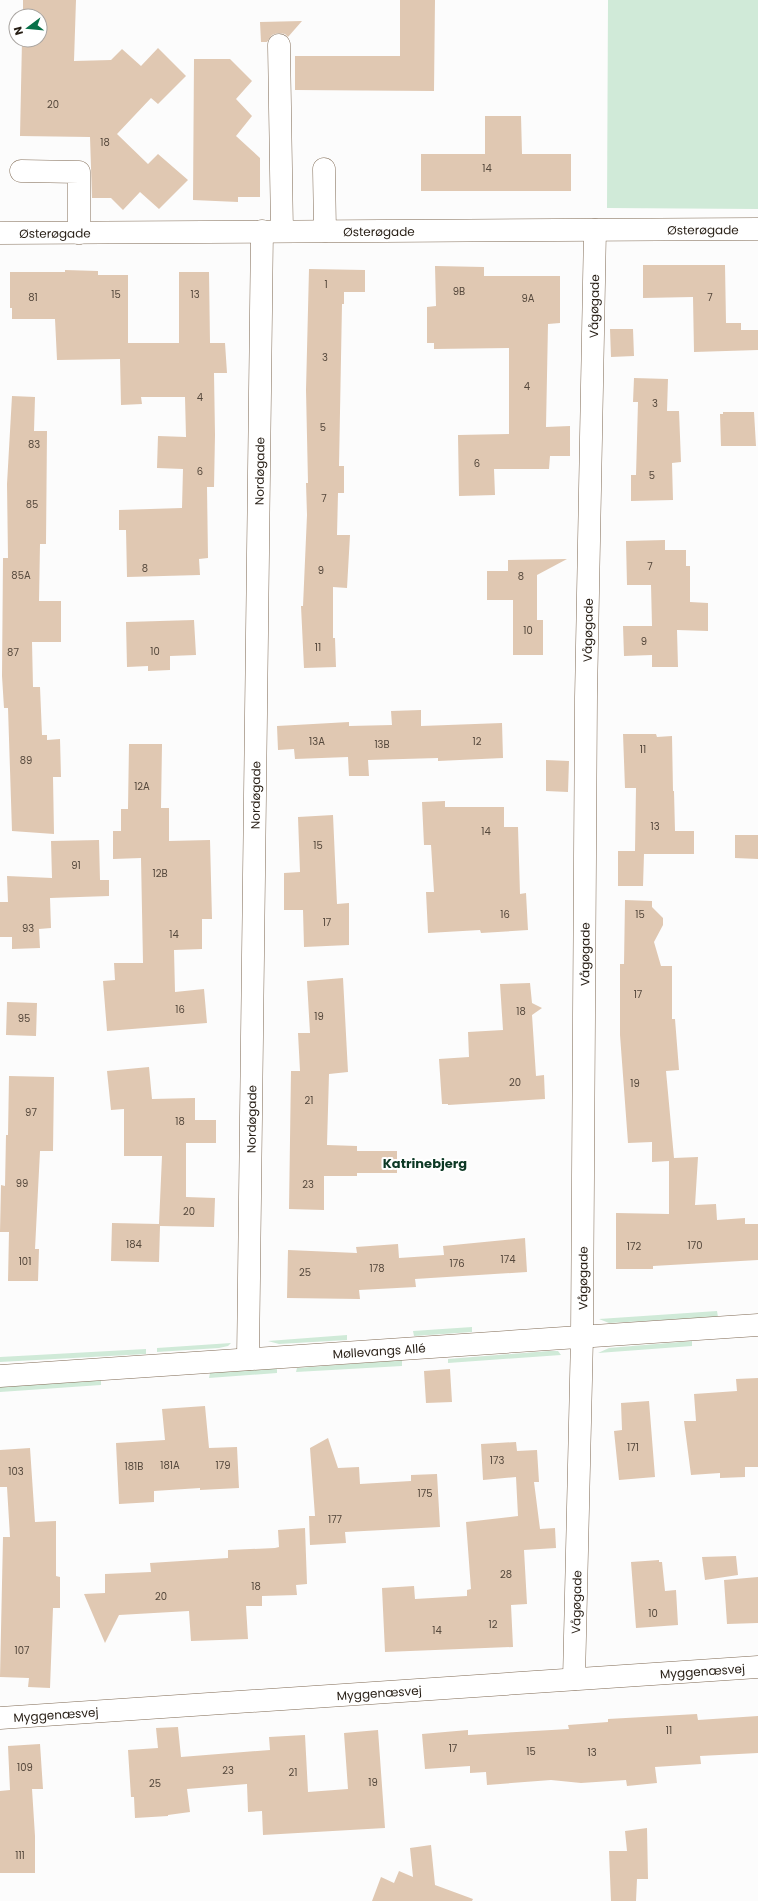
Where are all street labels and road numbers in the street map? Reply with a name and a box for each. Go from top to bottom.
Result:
street label: Østerøgade [667,221,739,238]
street label: Østerøgade [343,222,415,240]
street label: Østerøgade [19,224,91,241]
street label: Vågøgade [584,274,603,338]
street label: Nordøgade [250,437,268,505]
street label: Vågøgade [578,598,596,662]
street label: Nordøgade [246,761,264,829]
street label: Vågøgade [576,922,593,986]
street label: Nordøgade [242,1085,260,1153]
street label: Vågøgade [574,1246,591,1310]
street label: Møllevangs Allé [332,1339,426,1362]
street label: Vågøgade [567,1570,585,1634]
street label: Myggenæsvej [659,1659,745,1682]
street label: Myggenæsvej [336,1681,422,1704]
street label: Myggenæsvej [13,1703,99,1726]

